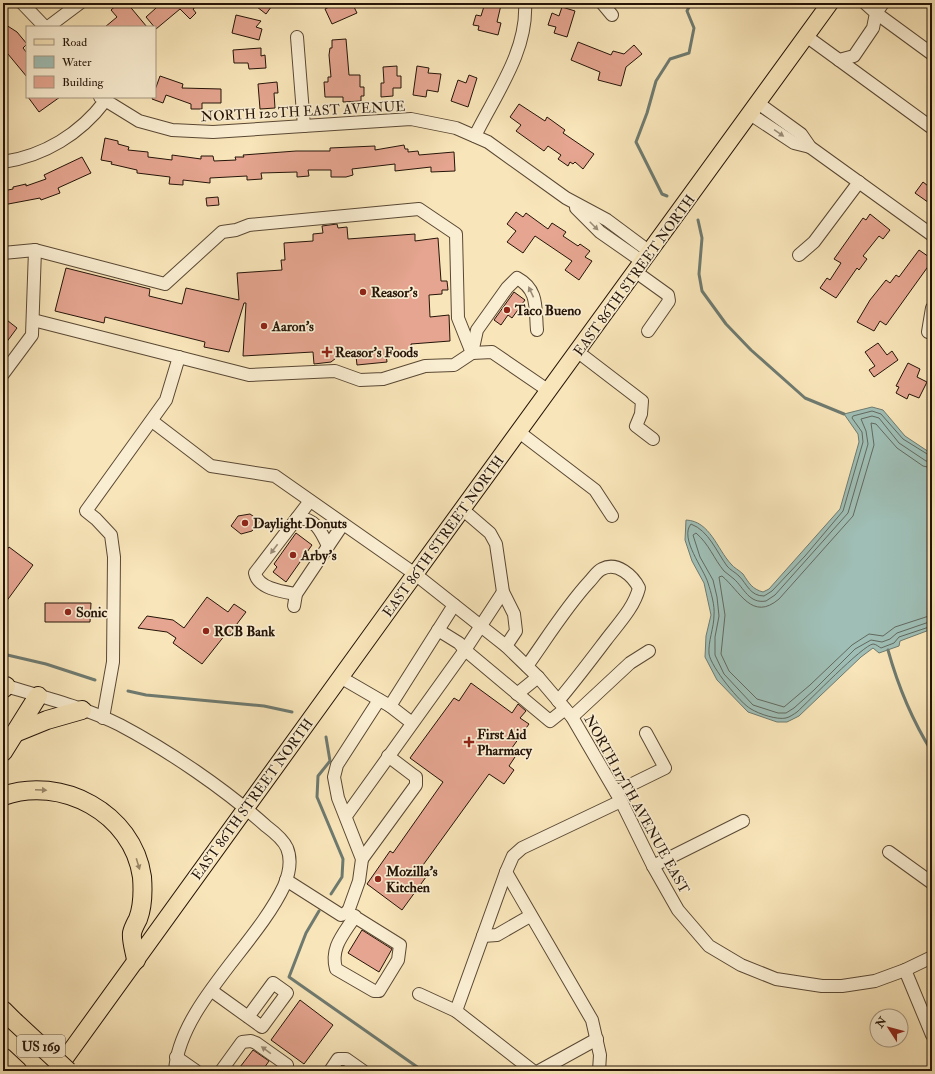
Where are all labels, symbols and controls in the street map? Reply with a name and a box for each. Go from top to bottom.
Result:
legend [26,26,156,98]
text: Road [62,35,87,50]
text: Water [61,55,92,70]
text: Building [62,75,105,90]
street label: NORTH 120TH EAST AVENUE [200,98,406,125]
one-way arrow [774,129,784,137]
street label: EAST 86TH STREET NORTH [570,191,699,359]
one-way arrow [589,221,599,231]
place label: Reasor's [371,284,418,301]
one-way arrow [528,286,534,298]
marker: Reasor's [358,287,368,297]
place label: Taco Bueno [514,302,581,319]
marker: Taco Bueno [502,305,512,315]
place label: Aaron's [271,318,314,335]
marker: Aaron's [259,321,269,331]
place label: Reasor's Foods [335,344,418,361]
marker: Reasor's Foods [322,347,332,357]
street label: EAST 86TH STREET NORTH [379,452,508,620]
place label: Daylight Donuts [253,515,347,533]
marker: Daylight Donuts [240,518,250,528]
one-way arrow [269,543,278,554]
place label: Arby's [300,547,337,565]
marker: Arby's [288,550,298,560]
place label: Sonic [76,604,107,621]
marker: Sonic [63,607,73,617]
place label: RCB Bank [214,623,275,640]
marker: RCB Bank [201,626,211,636]
street label: NORTH 117TH AVENUE EAST [580,712,693,897]
street label: EAST 86TH STREET NORTH [188,715,317,883]
place label: First Aid Pharmacy [477,726,533,760]
marker: First Aid Pharmacy [464,737,474,747]
one-way arrow [35,787,48,793]
one-way arrow [135,858,141,870]
place label: Mozilla's Kitchen [385,863,438,896]
marker: Mozilla's Kitchen [373,874,383,884]
north arrow [869,1008,909,1048]
text: N [873,1014,890,1031]
road number: US 169 [17,1035,65,1057]
one-way arrow [260,1046,271,1054]

